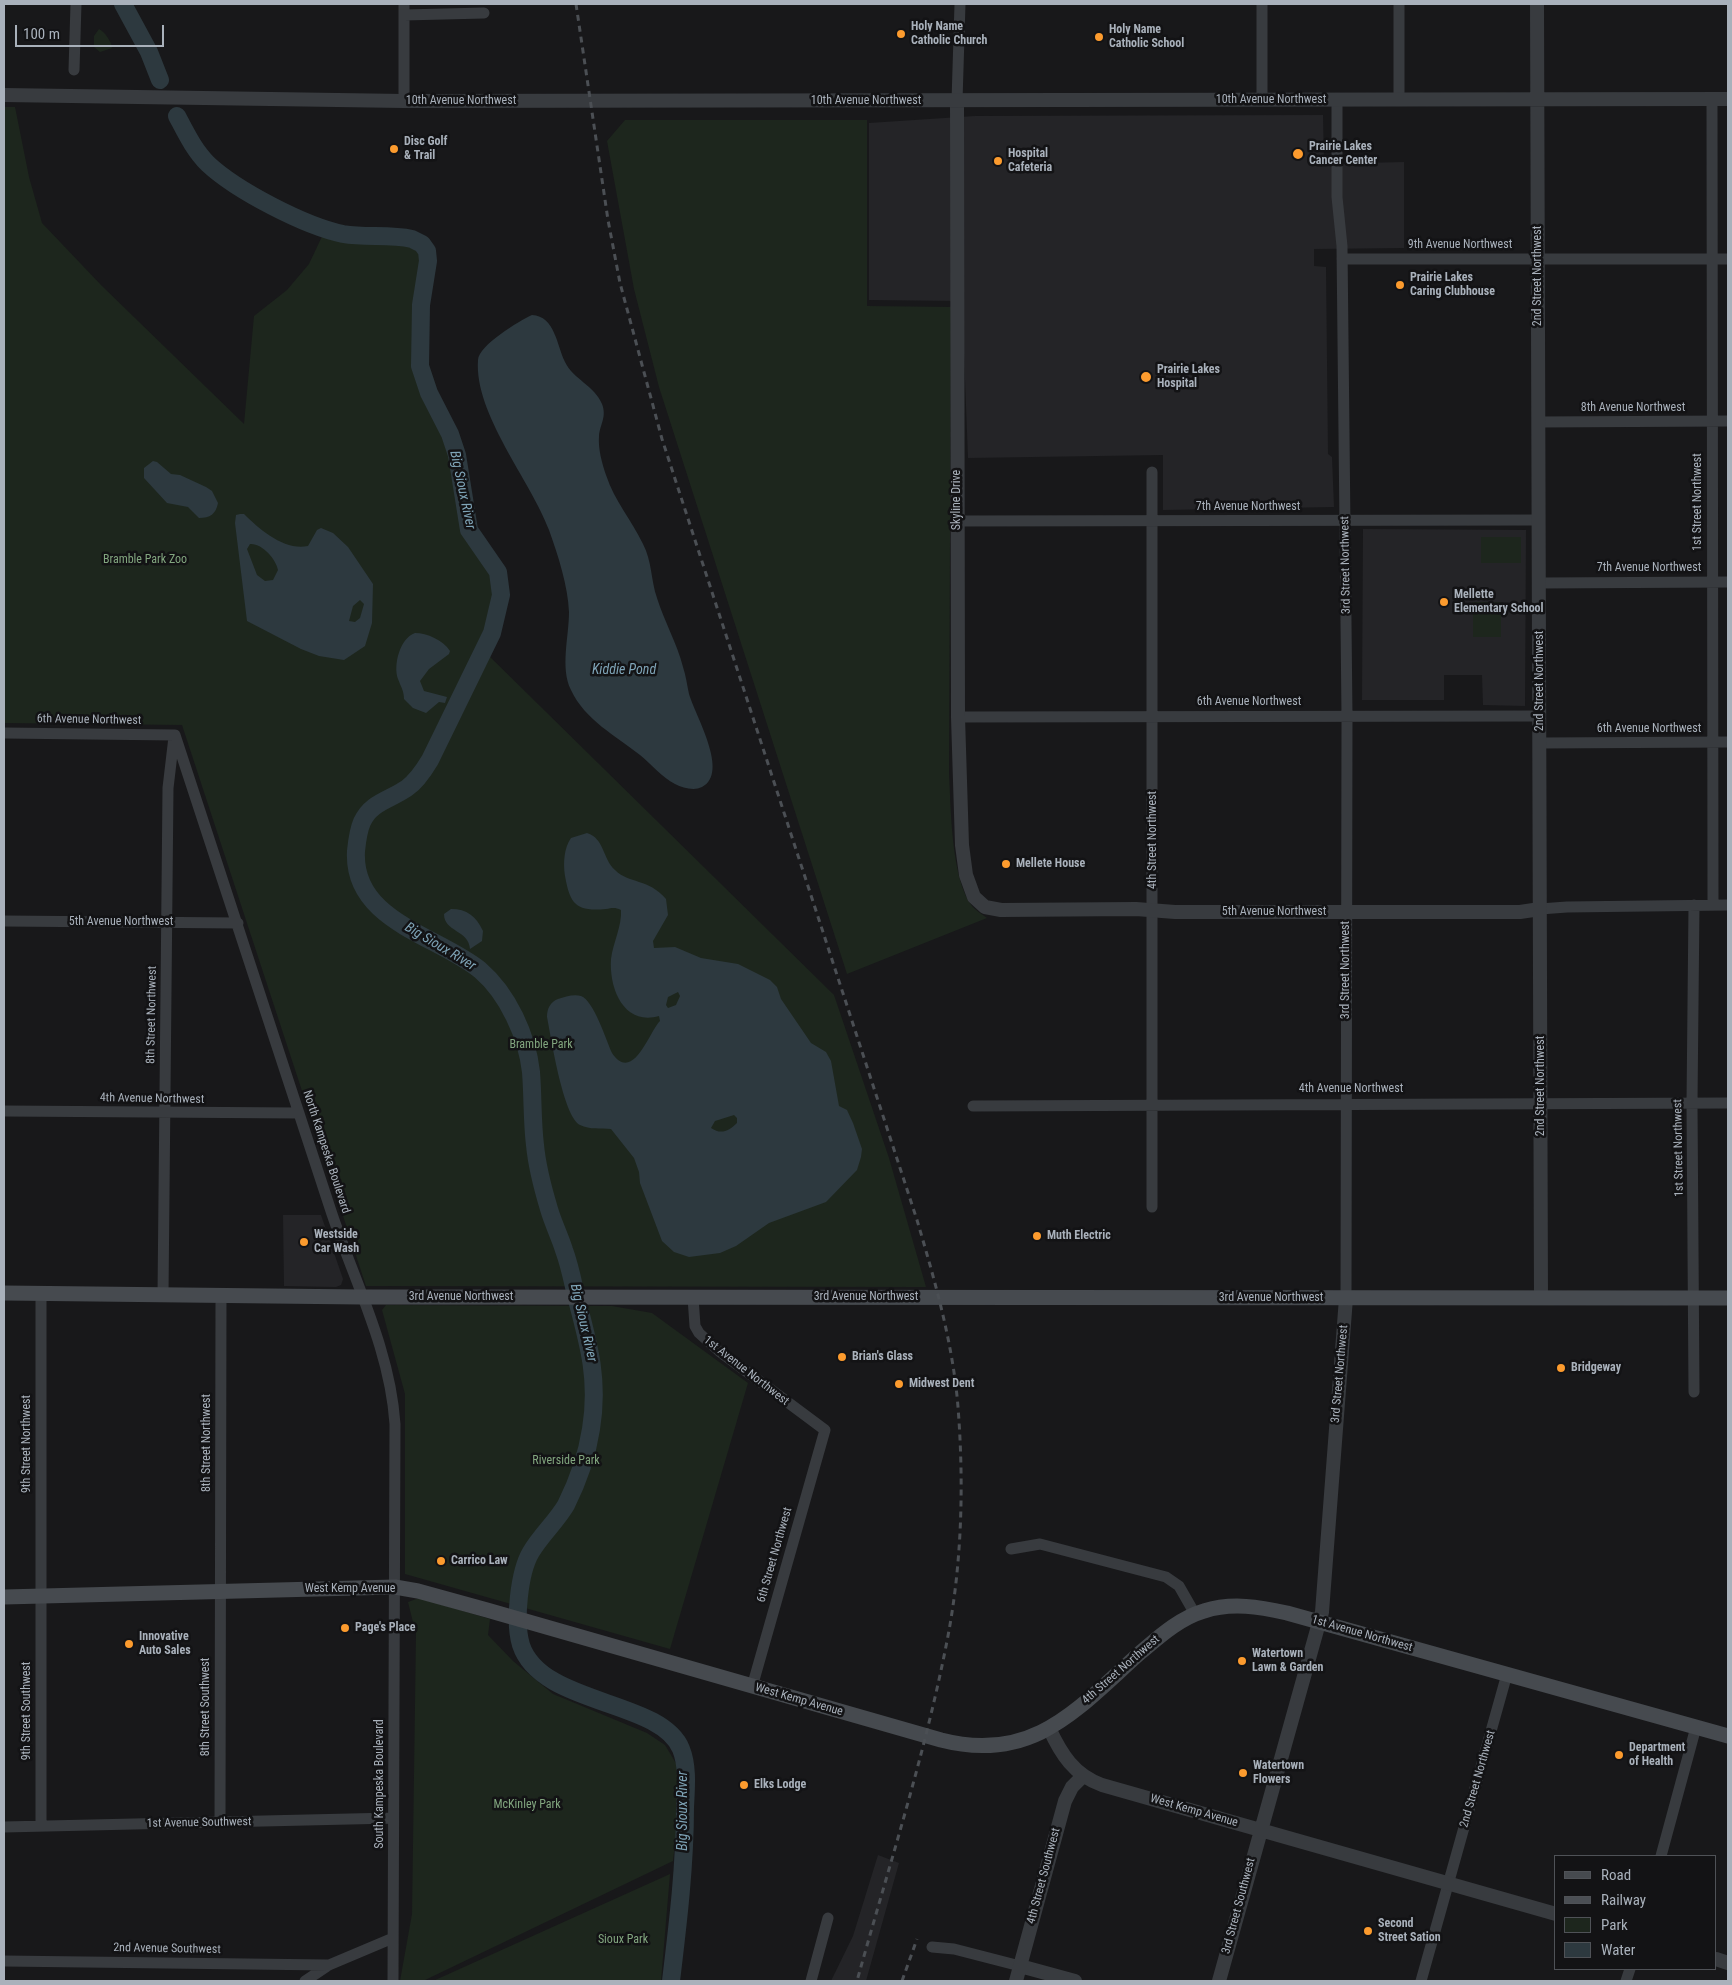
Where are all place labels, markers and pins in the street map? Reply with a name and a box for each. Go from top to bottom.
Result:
place label: Holy Name Catholic Church [911,20,987,48]
place label: Holy Name Catholic School [1109,23,1184,51]
marker: Holy Name Catholic Church [895,28,907,40]
marker: Holy Name Catholic School [1093,31,1105,43]
place label: Disc Golf & Trail [404,135,447,163]
place label: Prairie Lakes Cancer Center [1309,140,1377,168]
marker: Disc Golf & Trail [388,143,400,155]
place label: Hospital Cafeteria [1008,147,1052,175]
marker: Prairie Lakes Cancer Center [1291,147,1305,161]
marker: Hospital Cafeteria [992,155,1004,167]
place label: Prairie Lakes Caring Clubhouse [1410,271,1495,299]
marker: Prairie Lakes Caring Clubhouse [1394,279,1406,291]
place label: Prairie Lakes Hospital [1157,363,1220,391]
marker: Prairie Lakes Hospital [1139,370,1153,384]
place label: Mellette Elementary School [1454,588,1544,616]
marker: Mellette Elementary School [1438,596,1450,608]
place label: Mellete House [1016,857,1085,871]
marker: Mellete House [1000,858,1012,870]
place label: Westside Car Wash [314,1228,359,1256]
place label: Muth Electric [1047,1229,1111,1243]
marker: Muth Electric [1031,1230,1043,1242]
marker: Westside Car Wash [298,1236,310,1248]
place label: Brian's Glass [852,1350,913,1364]
marker: Brian's Glass [836,1351,848,1363]
place label: Bridgeway [1571,1361,1621,1375]
marker: Bridgeway [1555,1362,1567,1374]
place label: Midwest Dent [909,1377,974,1391]
marker: Midwest Dent [893,1378,905,1390]
place label: Carrico Law [451,1554,508,1568]
marker: Carrico Law [435,1555,447,1567]
place label: Page's Place [355,1621,415,1635]
marker: Page's Place [339,1622,351,1634]
place label: Innovative Auto Sales [139,1630,191,1658]
marker: Innovative Auto Sales [123,1638,135,1650]
place label: Watertown Lawn & Garden [1252,1647,1324,1675]
marker: Watertown Lawn & Garden [1236,1655,1248,1667]
place label: Department of Health [1629,1741,1685,1769]
marker: Department of Health [1613,1749,1625,1761]
place label: Watertown Flowers [1253,1759,1304,1787]
marker: Watertown Flowers [1237,1767,1249,1779]
place label: Elks Lodge [754,1778,806,1792]
marker: Elks Lodge [738,1779,750,1791]
place label: Second Street Sation [1378,1917,1441,1945]
marker: Second Street Sation [1362,1925,1374,1937]

